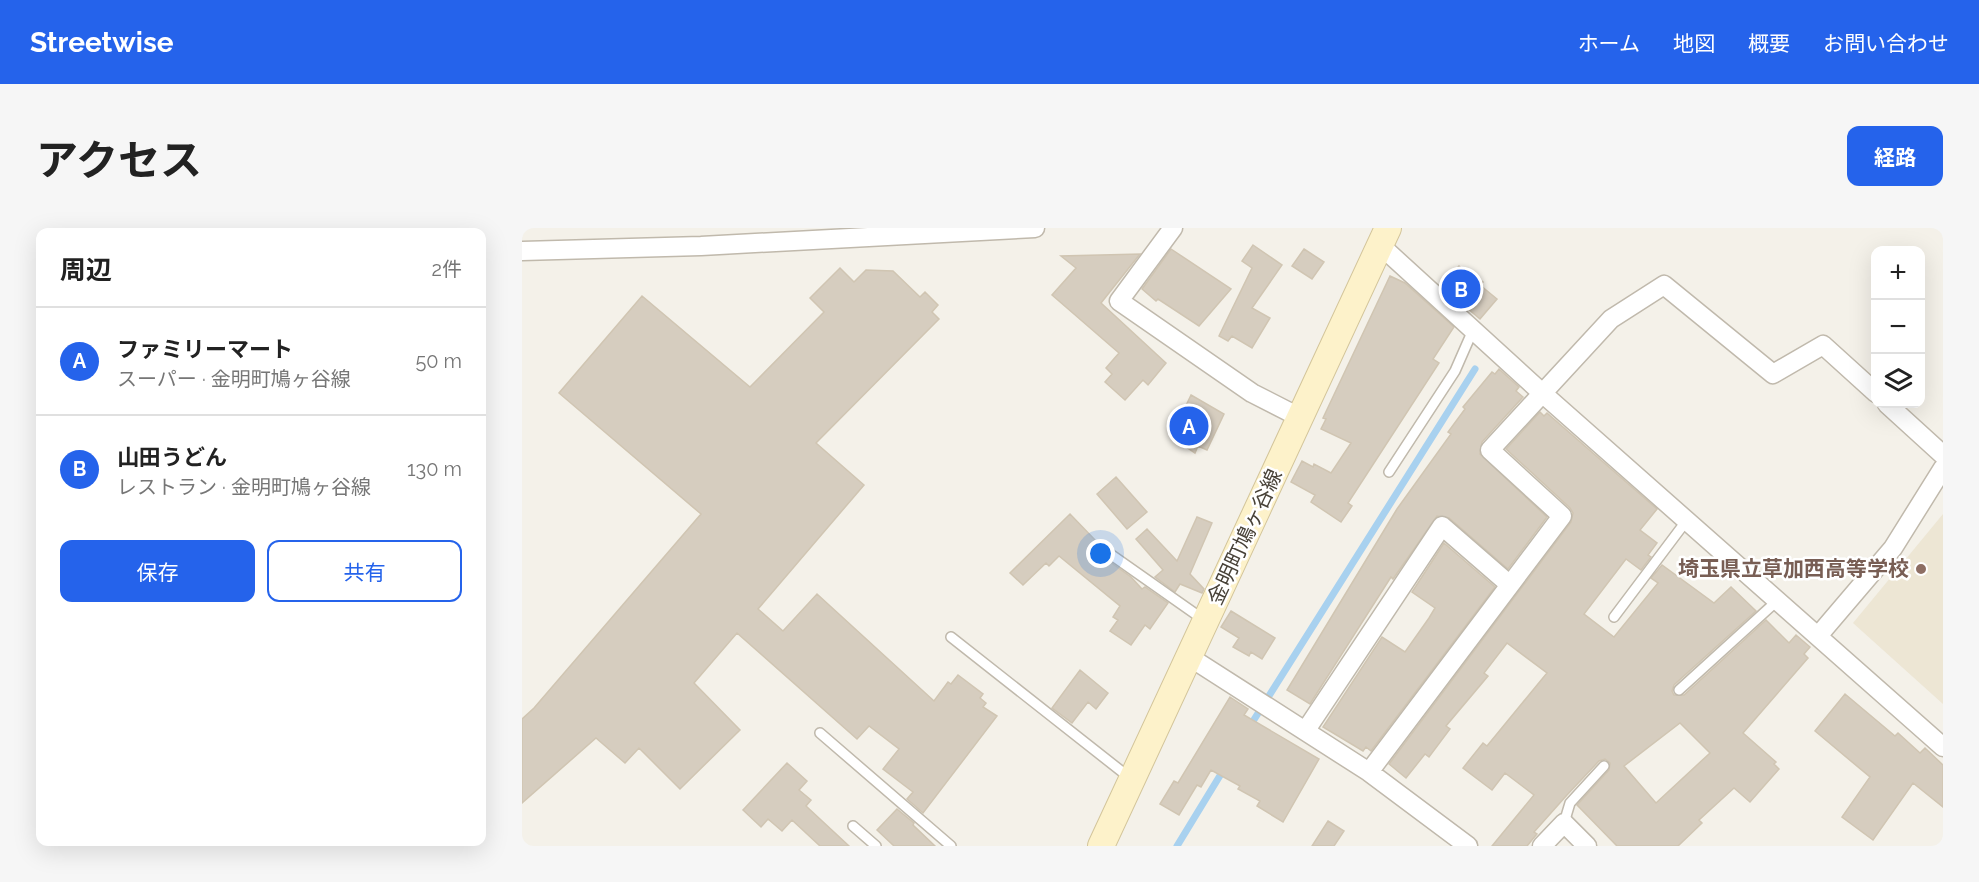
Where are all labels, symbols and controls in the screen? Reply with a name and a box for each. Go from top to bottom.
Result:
text: Streetwise [30,26,174,59]
text: ホーム [1578,31,1640,56]
text: 地図 [1673,31,1715,56]
text: 概要 [1748,31,1790,56]
text: お問い合わせ [1823,31,1949,56]
button: 経路 [1847,126,1943,186]
text: アクセス [36,136,202,185]
map controls [1871,246,1925,408]
button: + [1871,246,1925,300]
text: 周辺 [60,255,112,285]
text: 2件 [432,257,462,281]
pin: B [1442,266,1480,312]
button: − [1871,300,1925,354]
text: ファミリーマート [117,336,293,362]
text: A [73,349,86,373]
text: 50 m [415,349,462,373]
button: layers [1871,354,1925,408]
text: スーパー · 金明町鳩ヶ谷線 [117,367,351,391]
pin: A [1170,404,1208,448]
text: 山田うどん [117,444,227,470]
text: B [73,457,86,481]
text: 130 m [407,457,462,481]
street label: 金明町鳩ヶ谷線 [1202,465,1287,609]
text: レストラン · 金明町鳩ヶ谷線 [117,475,371,499]
your location [1086,539,1115,568]
button: 保存 [60,540,255,602]
button: 共有 [267,540,462,602]
place label: 埼玉県立草加西高等学校 [1678,556,1909,581]
marker: 埼玉県立草加西高等学校 [1914,562,1928,576]

